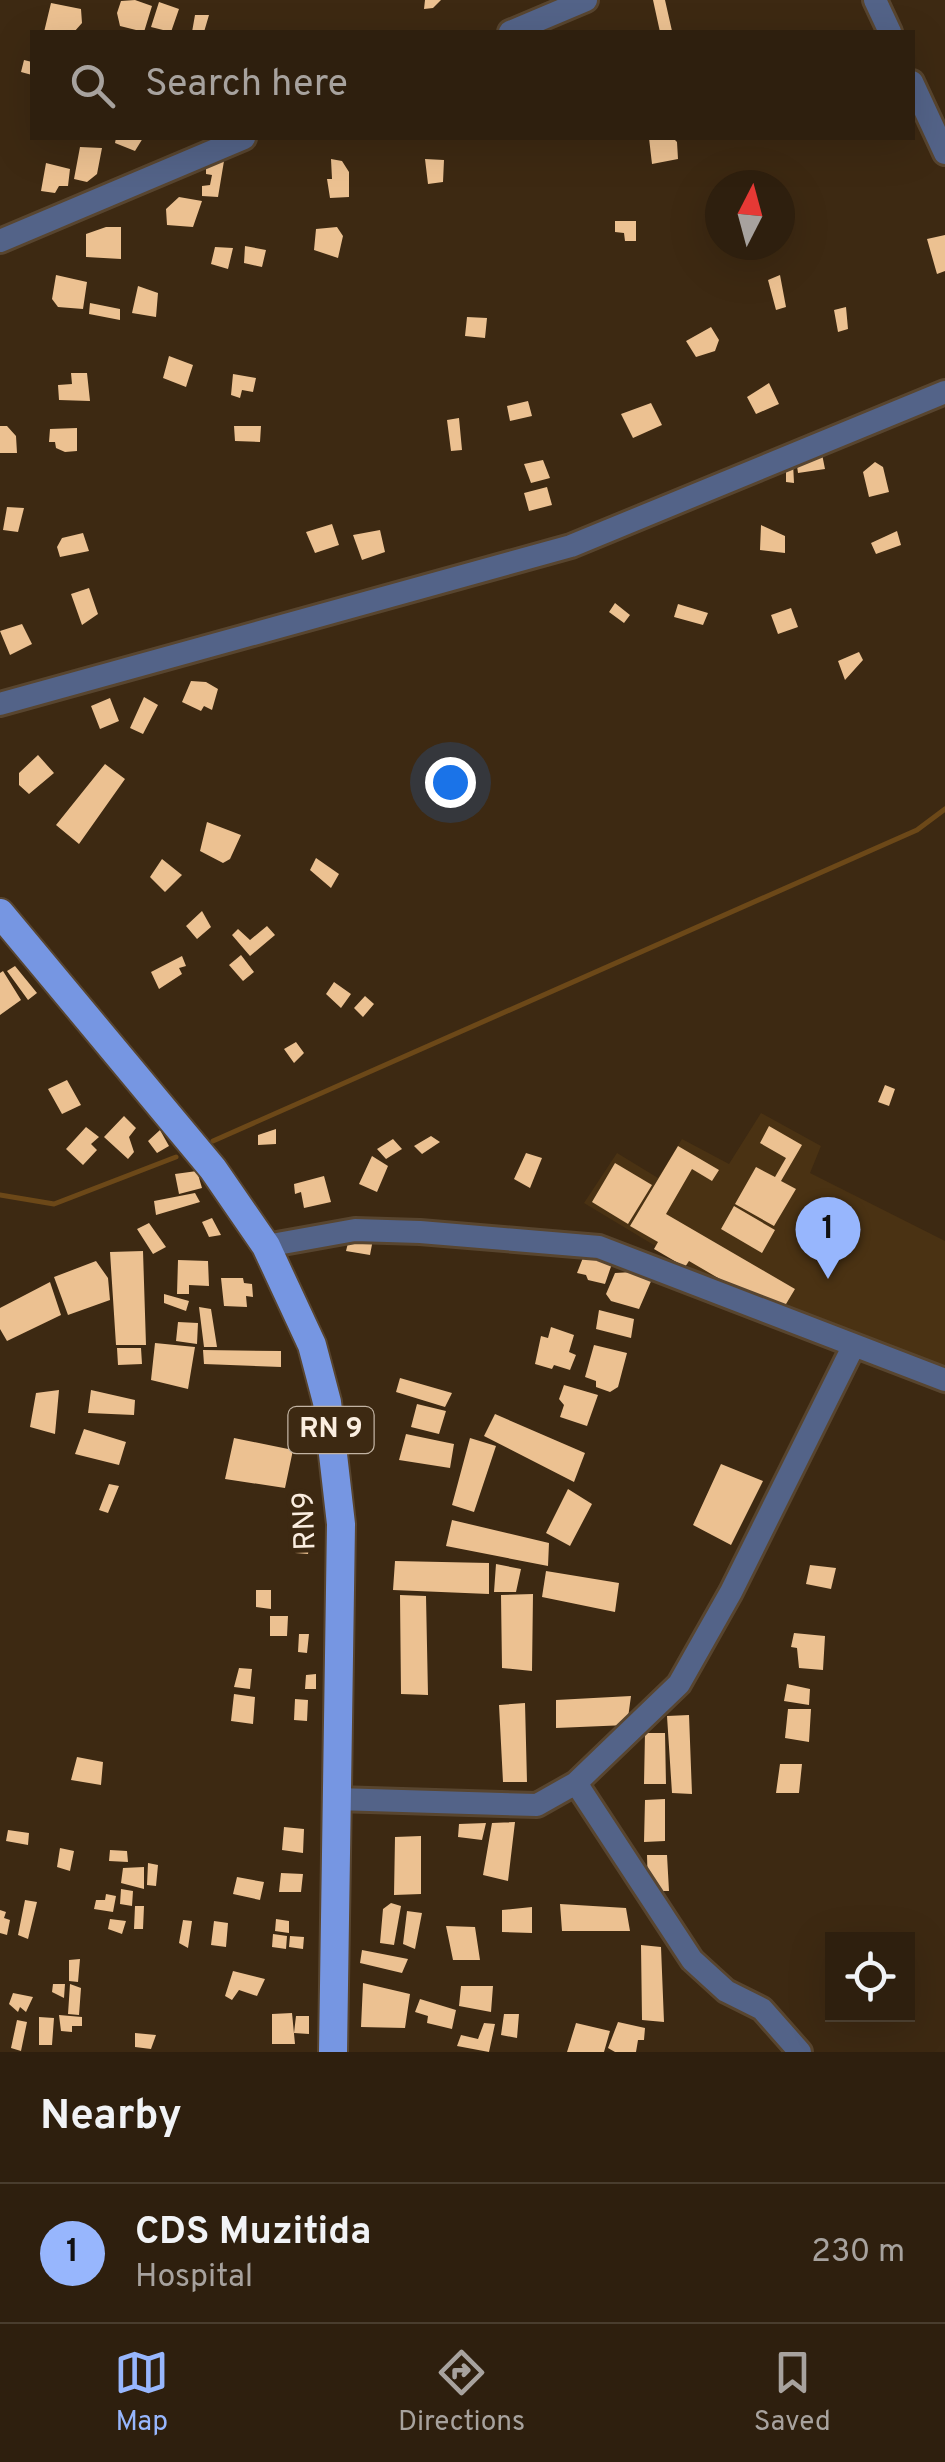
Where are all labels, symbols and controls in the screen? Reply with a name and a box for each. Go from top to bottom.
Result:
search box [30,30,915,140]
icon: search [65,58,120,113]
text: Search here [145,61,348,110]
north arrow [705,170,795,260]
your location [425,757,476,808]
pin: 1 [796,1196,860,1279]
road number: RN 9 [288,1407,374,1453]
street label: RN9 [286,1491,326,1551]
map controls [825,1932,915,2022]
button: locate [825,1932,915,2022]
text: Nearby [40,2091,182,2144]
text: CDS Muzitida [135,2209,371,2258]
text: 1 [66,2233,79,2273]
text: 230 m [811,2233,905,2273]
text: Hospital [135,2258,253,2298]
tab: Map [114,2345,169,2441]
tab: Directions [398,2345,525,2441]
tab: Saved [754,2345,831,2441]

